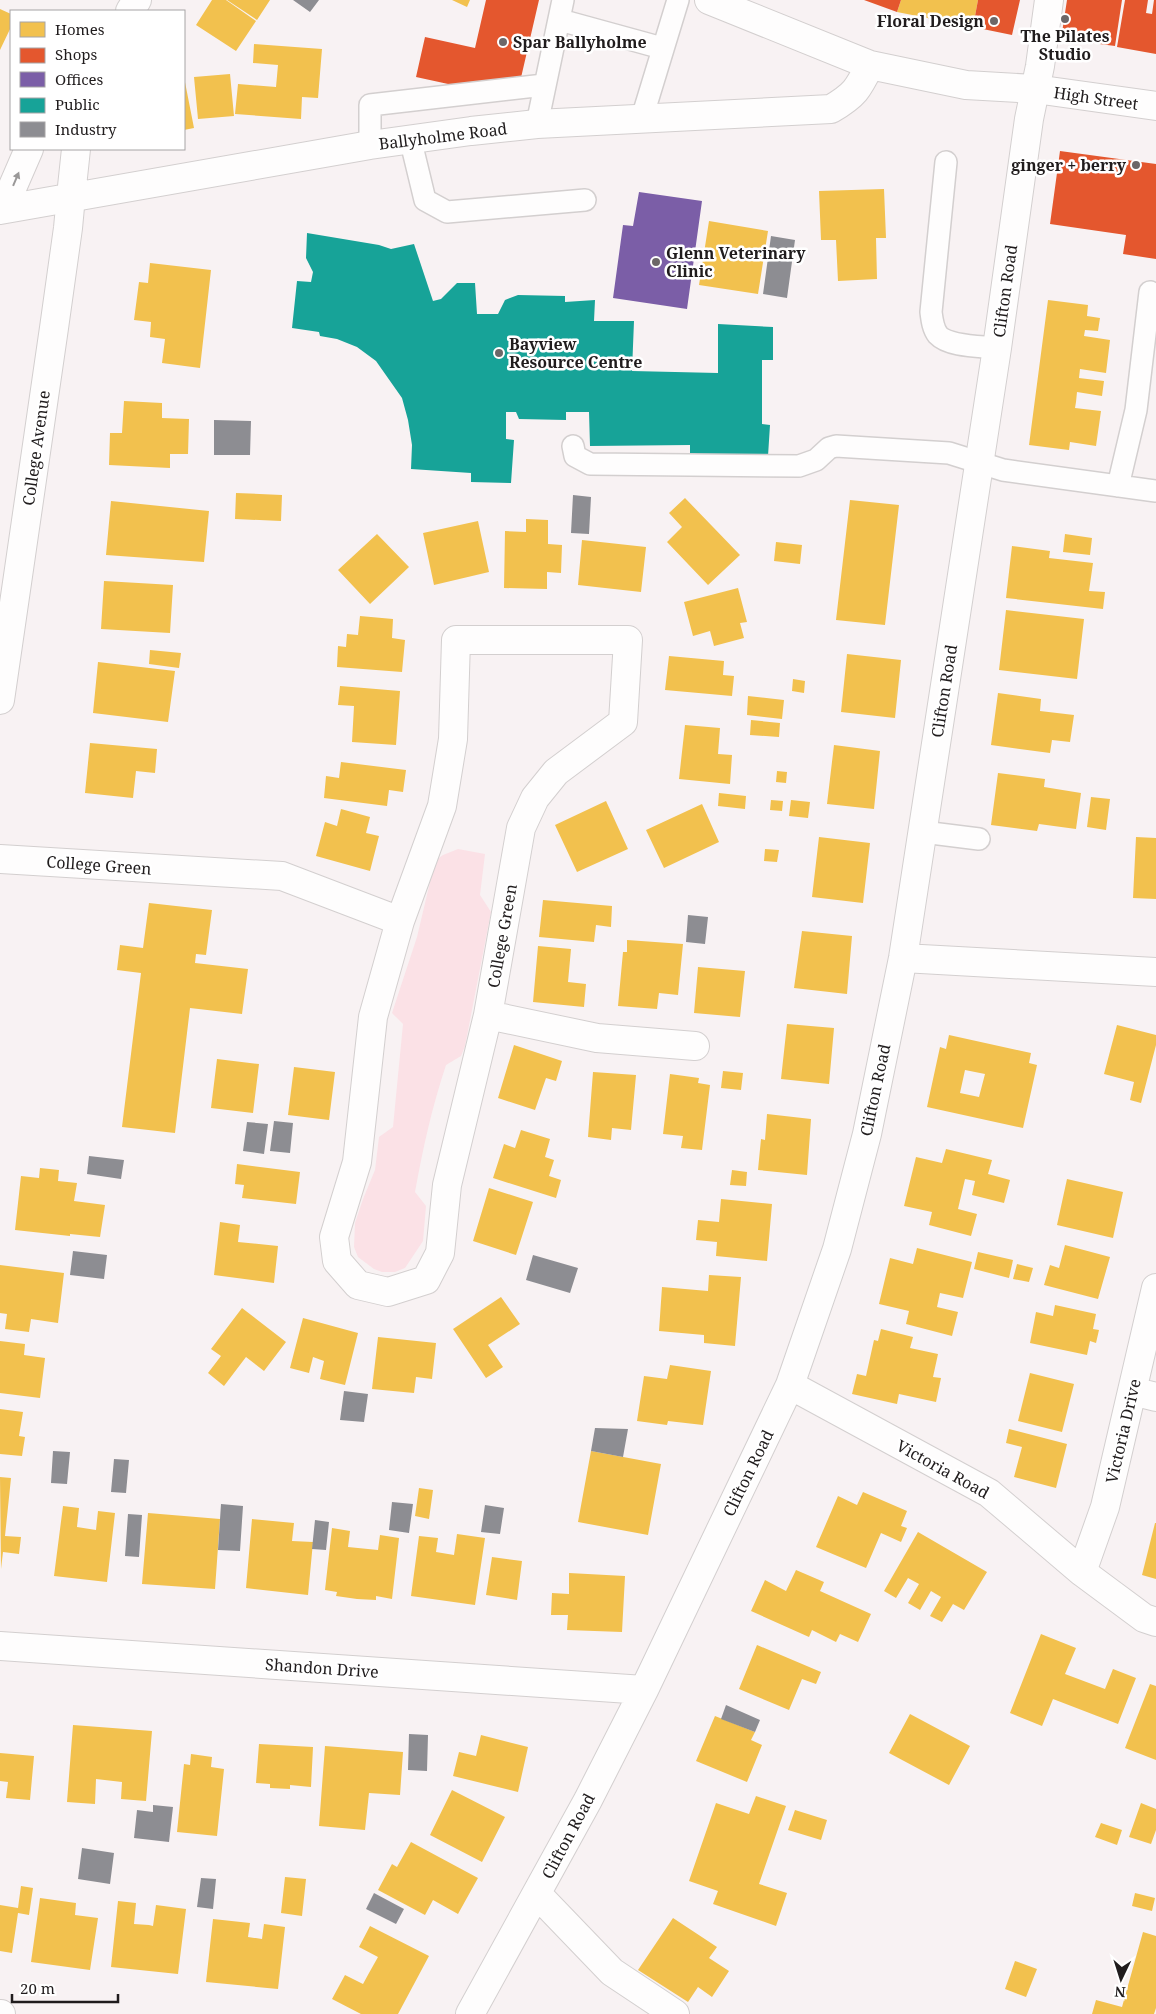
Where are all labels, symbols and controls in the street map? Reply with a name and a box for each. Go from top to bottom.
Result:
legend [10,10,185,150]
place label: Floral Design [877,10,984,32]
marker: The Pilates Studio [1059,13,1071,25]
marker: Floral Design [988,15,1000,27]
text: Homes [55,19,105,39]
place label: The Pilates Studio [1021,25,1110,65]
place label: Spar Ballyholme [513,31,647,53]
marker: Spar Ballyholme [497,36,509,48]
text: Shops [55,44,98,64]
text: Offices [55,69,104,89]
street label: High Street [1052,81,1140,115]
text: Public [55,94,100,114]
street label: Ballyholme Road [378,117,509,155]
text: Industry [55,119,117,139]
place label: ginger + berry [1011,154,1127,176]
marker: ginger + berry [1130,159,1142,171]
one-way arrow [12,171,20,186]
place label: Glenn Veterinary Clinic [666,242,806,282]
street label: Clifton Road [988,243,1022,339]
marker: Glenn Veterinary Clinic [650,256,662,268]
place label: Bayview Resource Centre [509,333,642,373]
marker: Bayview Resource Centre [493,347,505,359]
street label: College Avenue [17,389,55,507]
street label: Clifton Road [926,643,962,739]
street label: College Green [46,850,152,880]
street label: College Green [482,882,522,990]
street label: Clifton Road [854,1042,896,1138]
street label: Victoria Drive [1100,1377,1146,1485]
street label: Clifton Road [718,1426,779,1520]
street label: Victoria Road [893,1434,994,1504]
street label: Shandon Drive [264,1653,380,1683]
street label: Clifton Road [536,1789,600,1883]
north arrow [1096,1954,1146,2004]
scale bar [12,1972,119,2004]
text: 20 m [20,1978,55,1998]
text: N [1114,1983,1126,2002]

